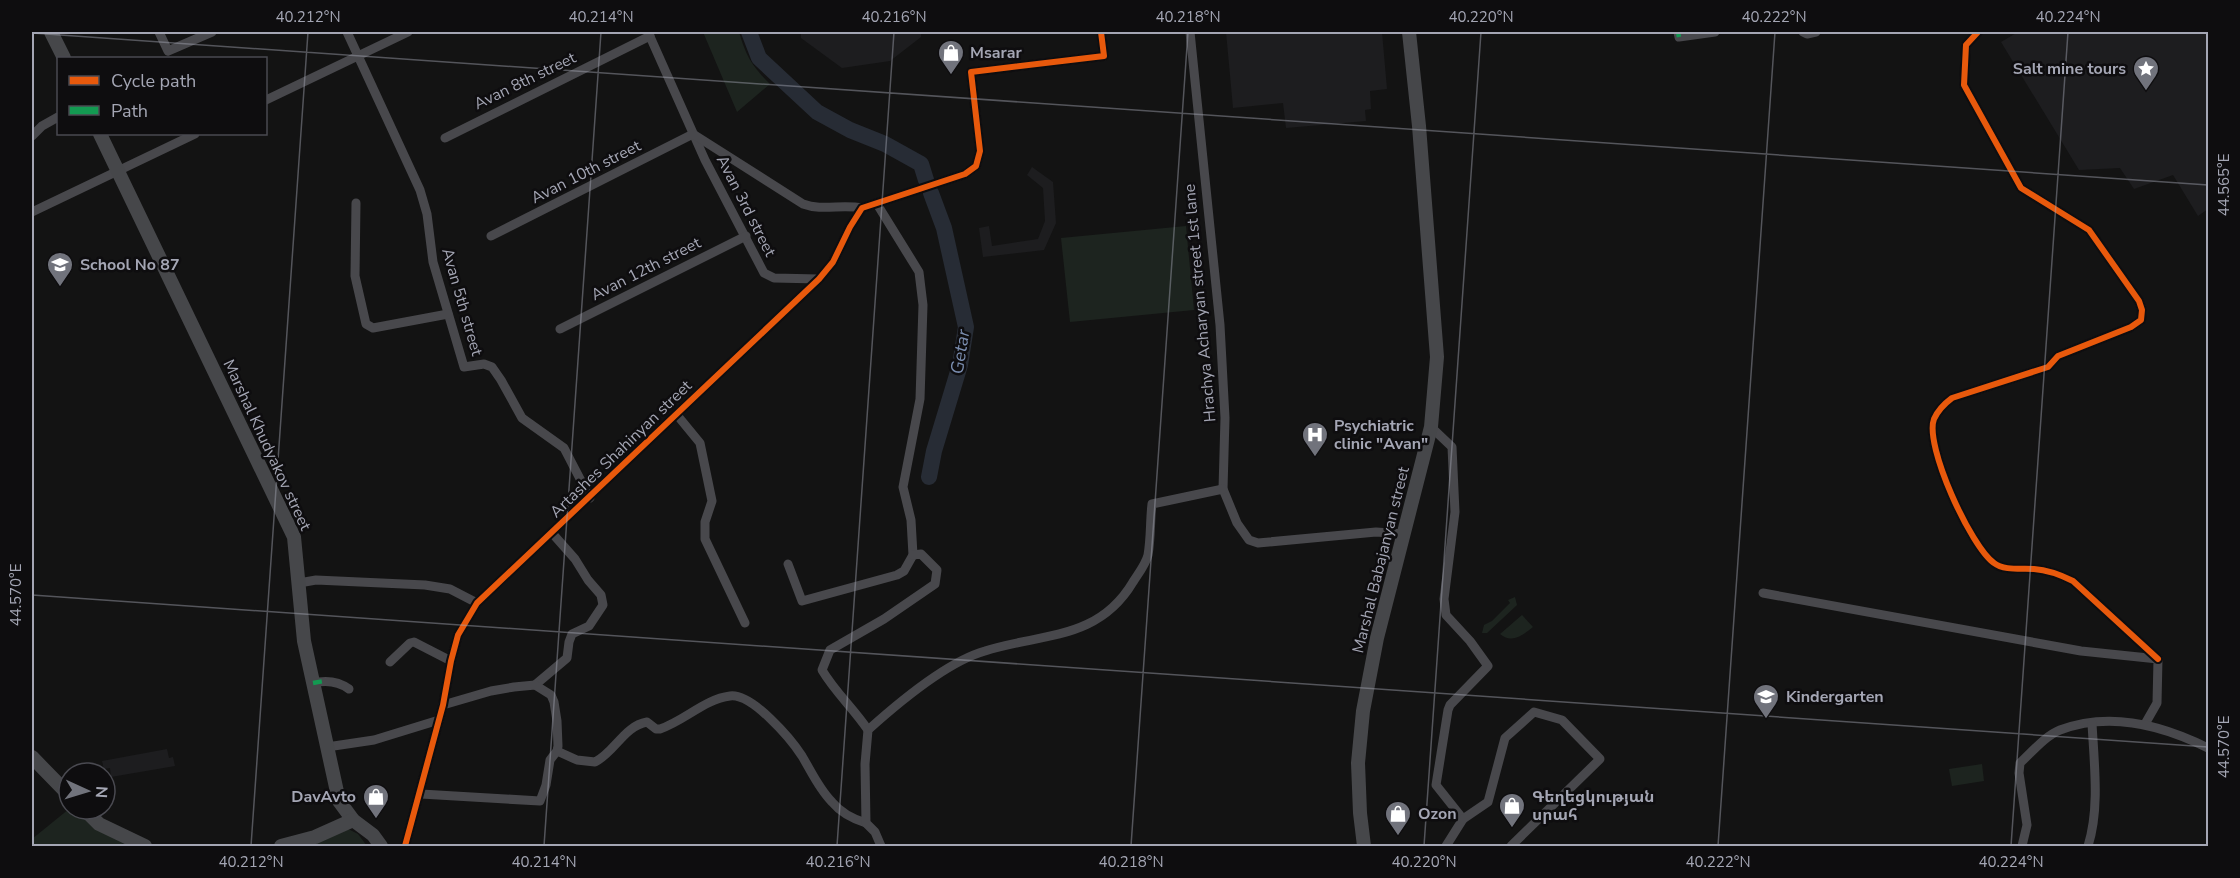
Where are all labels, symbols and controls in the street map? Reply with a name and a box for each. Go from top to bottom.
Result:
text: 40.212°N [275,7,341,27]
text: 40.214°N [568,7,634,27]
text: 40.216°N [861,7,927,27]
text: 40.218°N [1155,7,1221,27]
text: 40.220°N [1448,7,1514,27]
text: 40.222°N [1741,7,1807,27]
text: 40.224°N [2035,7,2101,27]
shop icon: Msarar [936,38,966,76]
place label: Msarar [970,42,1022,64]
street label: Avan 8th street [470,47,580,115]
place icon: Salt mine tours [2131,54,2161,92]
legend [57,57,267,135]
place label: Salt mine tours [2013,58,2126,80]
text: Cycle path [111,69,196,93]
text: Path [111,99,148,123]
street label: Avan 10th street [527,135,645,209]
street label: Avan 3rd street [711,151,781,261]
text: 44.565°E [2214,154,2234,216]
street label: Hrachya Acharyan street 1st lane [1179,183,1221,423]
street label: Avan 12th street [587,232,705,306]
street label: Avan 5th street [436,246,488,359]
school or university icon: School No 87 [45,250,75,288]
place label: School No 87 [80,254,180,276]
water label: Getar [945,327,975,376]
street label: Marshal Khudyakov street [218,356,316,534]
street label: Artashes Shahinyan street [545,375,697,523]
place label: Psychiatric clinic "Avan" [1334,415,1428,455]
hospital icon: Psychiatric clinic "Avan" [1300,420,1330,458]
street label: Marshal Babajanyan street [1347,464,1415,656]
text: 44.570°E [6,564,26,626]
school or university icon: Kindergarten [1751,682,1781,720]
place label: Kindergarten [1786,686,1884,708]
text: 44.570°E [2214,716,2234,778]
north arrow [57,761,117,821]
shop icon: DavAvto [361,782,391,820]
text: N [90,785,112,799]
place label: DavAvto [291,786,356,808]
place label: Գեղեցկության սրահ [1532,786,1654,826]
shop icon: Գեղեցկության սրահ [1497,791,1527,829]
shop icon: Ozon [1383,799,1413,837]
place label: Ozon [1418,803,1457,825]
text: 40.212°N [218,852,284,872]
text: 40.214°N [511,852,577,872]
text: 40.216°N [805,852,871,872]
text: 40.218°N [1098,852,1164,872]
text: 40.220°N [1391,852,1457,872]
text: 40.222°N [1685,852,1751,872]
text: 40.224°N [1978,852,2044,872]

